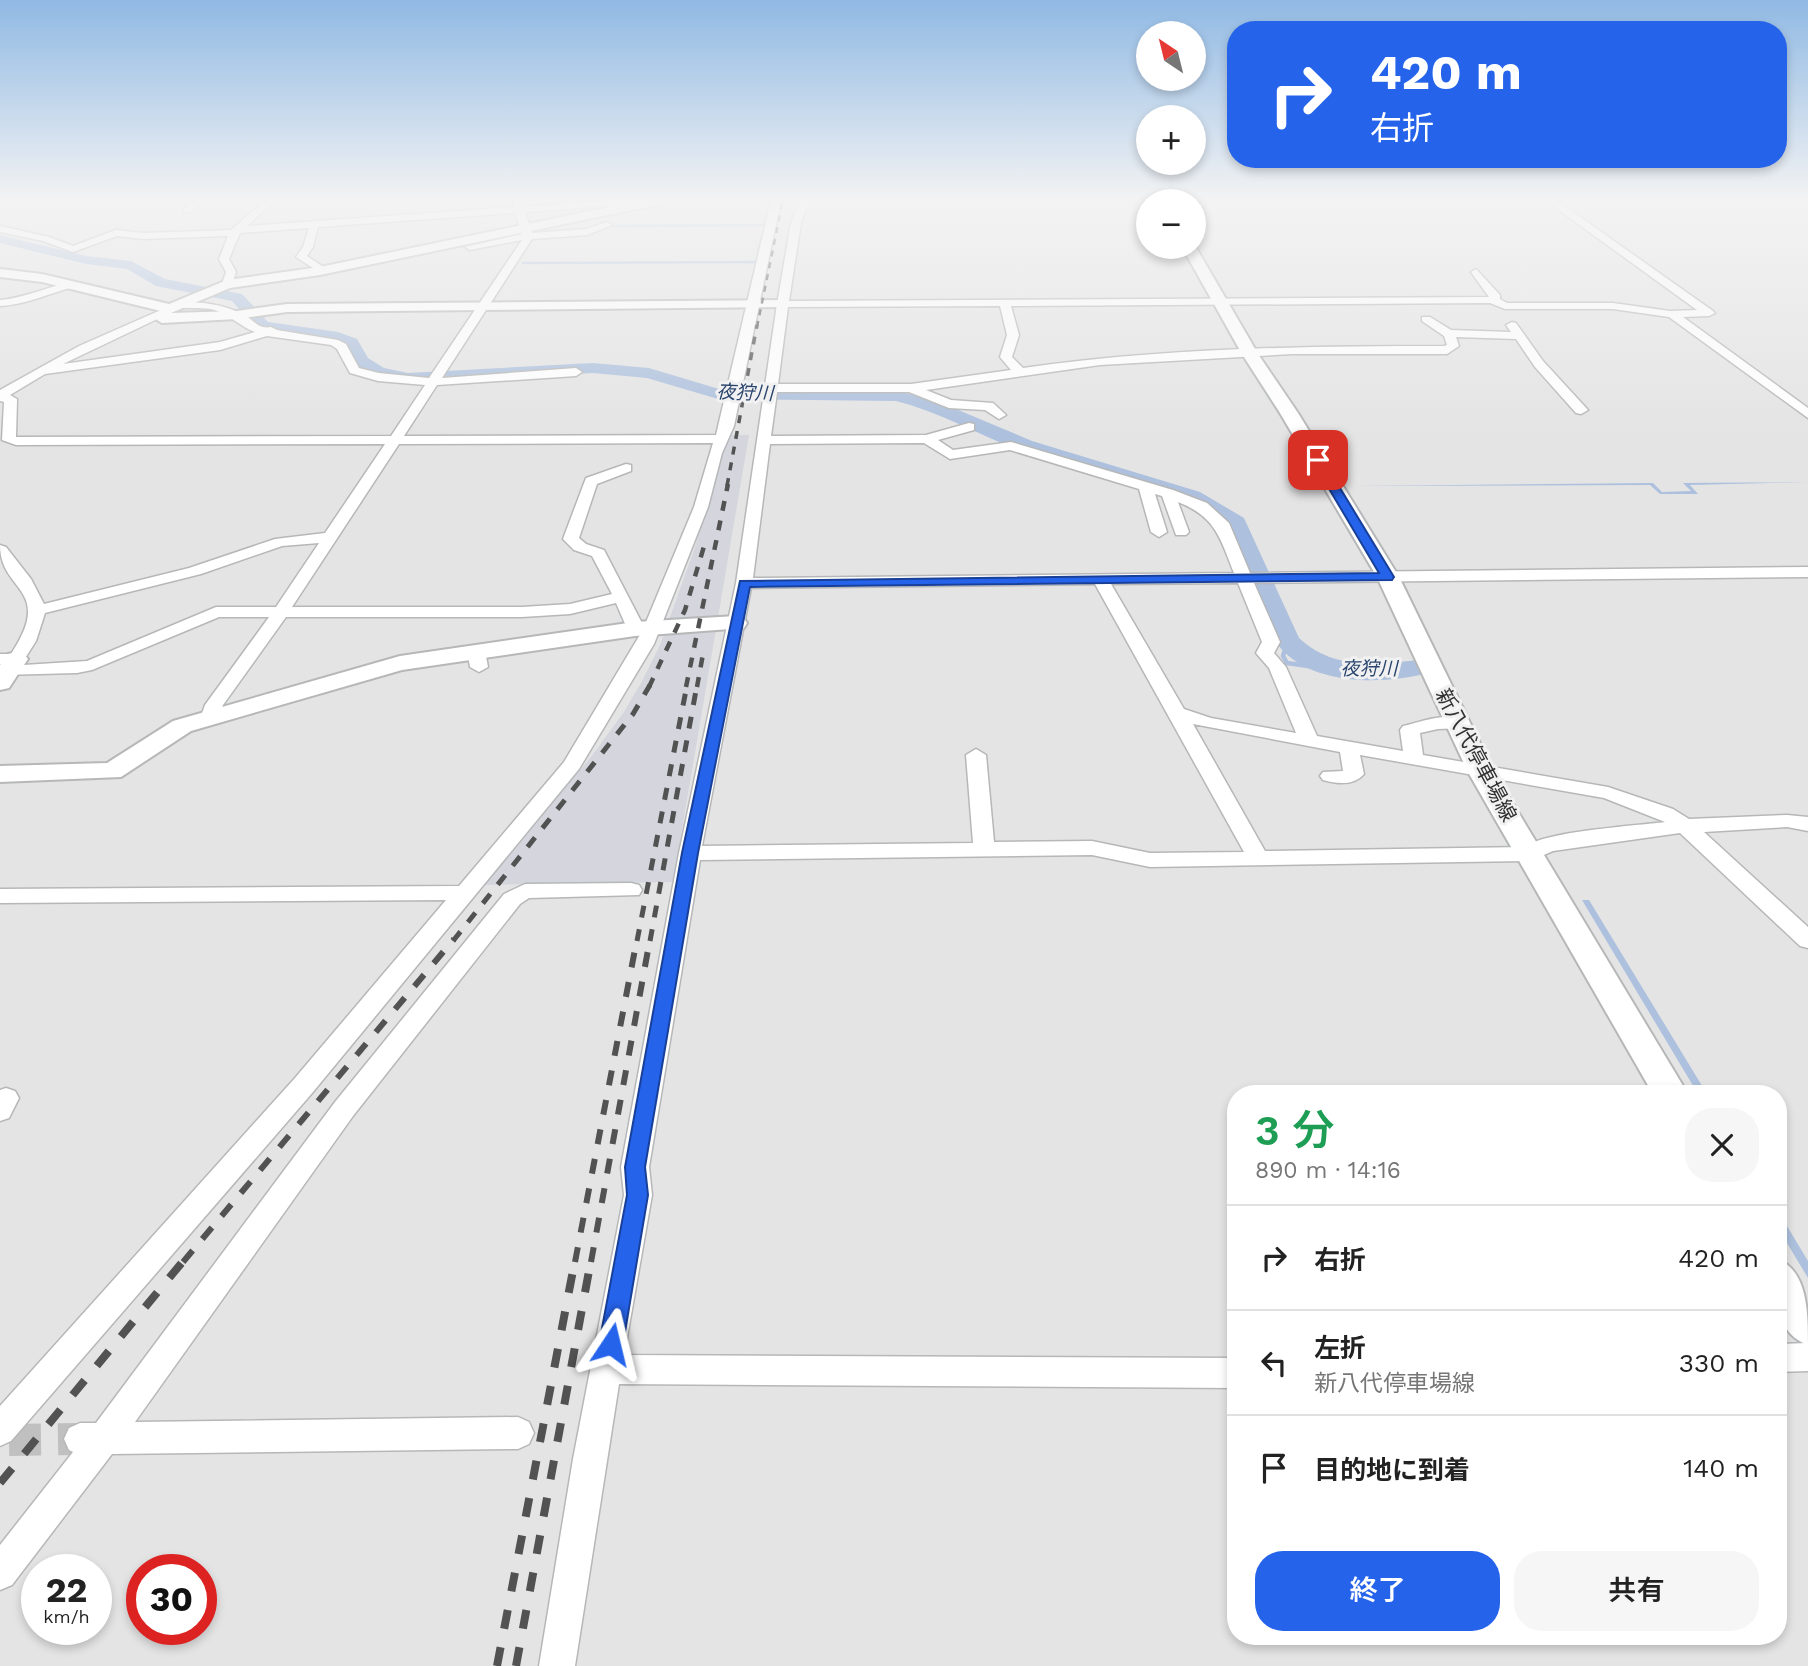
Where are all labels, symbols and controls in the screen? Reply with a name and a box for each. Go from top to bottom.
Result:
north arrow [1136,21,1206,91]
map controls [1136,21,1206,259]
text: 420 m [1370,43,1522,101]
icon: right [1255,49,1346,140]
button: + [1136,105,1206,175]
text: 右折 [1370,109,1434,147]
button: − [1136,189,1206,259]
water label: 夜狩川 [716,380,776,405]
pin [1288,430,1348,490]
icon: arrive [1299,441,1337,479]
water label: 夜狩川 [1340,657,1399,680]
street label: 新八代停車場線 [1431,684,1522,826]
text: 3 分 [1255,1106,1335,1155]
button: close [1685,1108,1759,1182]
text: 890 m · 14:16 [1255,1157,1401,1184]
icon: right [1255,1239,1293,1277]
text: 420 m [1678,1243,1759,1273]
text: 右折 [1314,1245,1366,1275]
position arrow [574,1307,648,1381]
text: 左折 [1314,1333,1366,1363]
icon: left [1255,1344,1293,1382]
text: 330 m [1679,1348,1759,1378]
text: 新八代停車場線 [1314,1370,1475,1397]
icon: arrive [1255,1449,1293,1487]
text: 140 m [1683,1453,1759,1483]
text: 目的地に到着 [1314,1455,1470,1485]
button: 終了 [1255,1551,1500,1631]
button: 共有 [1514,1551,1759,1631]
speed limit sign: 30 [126,1554,217,1645]
text: 22 [46,1569,87,1611]
text: km/h [43,1606,90,1627]

